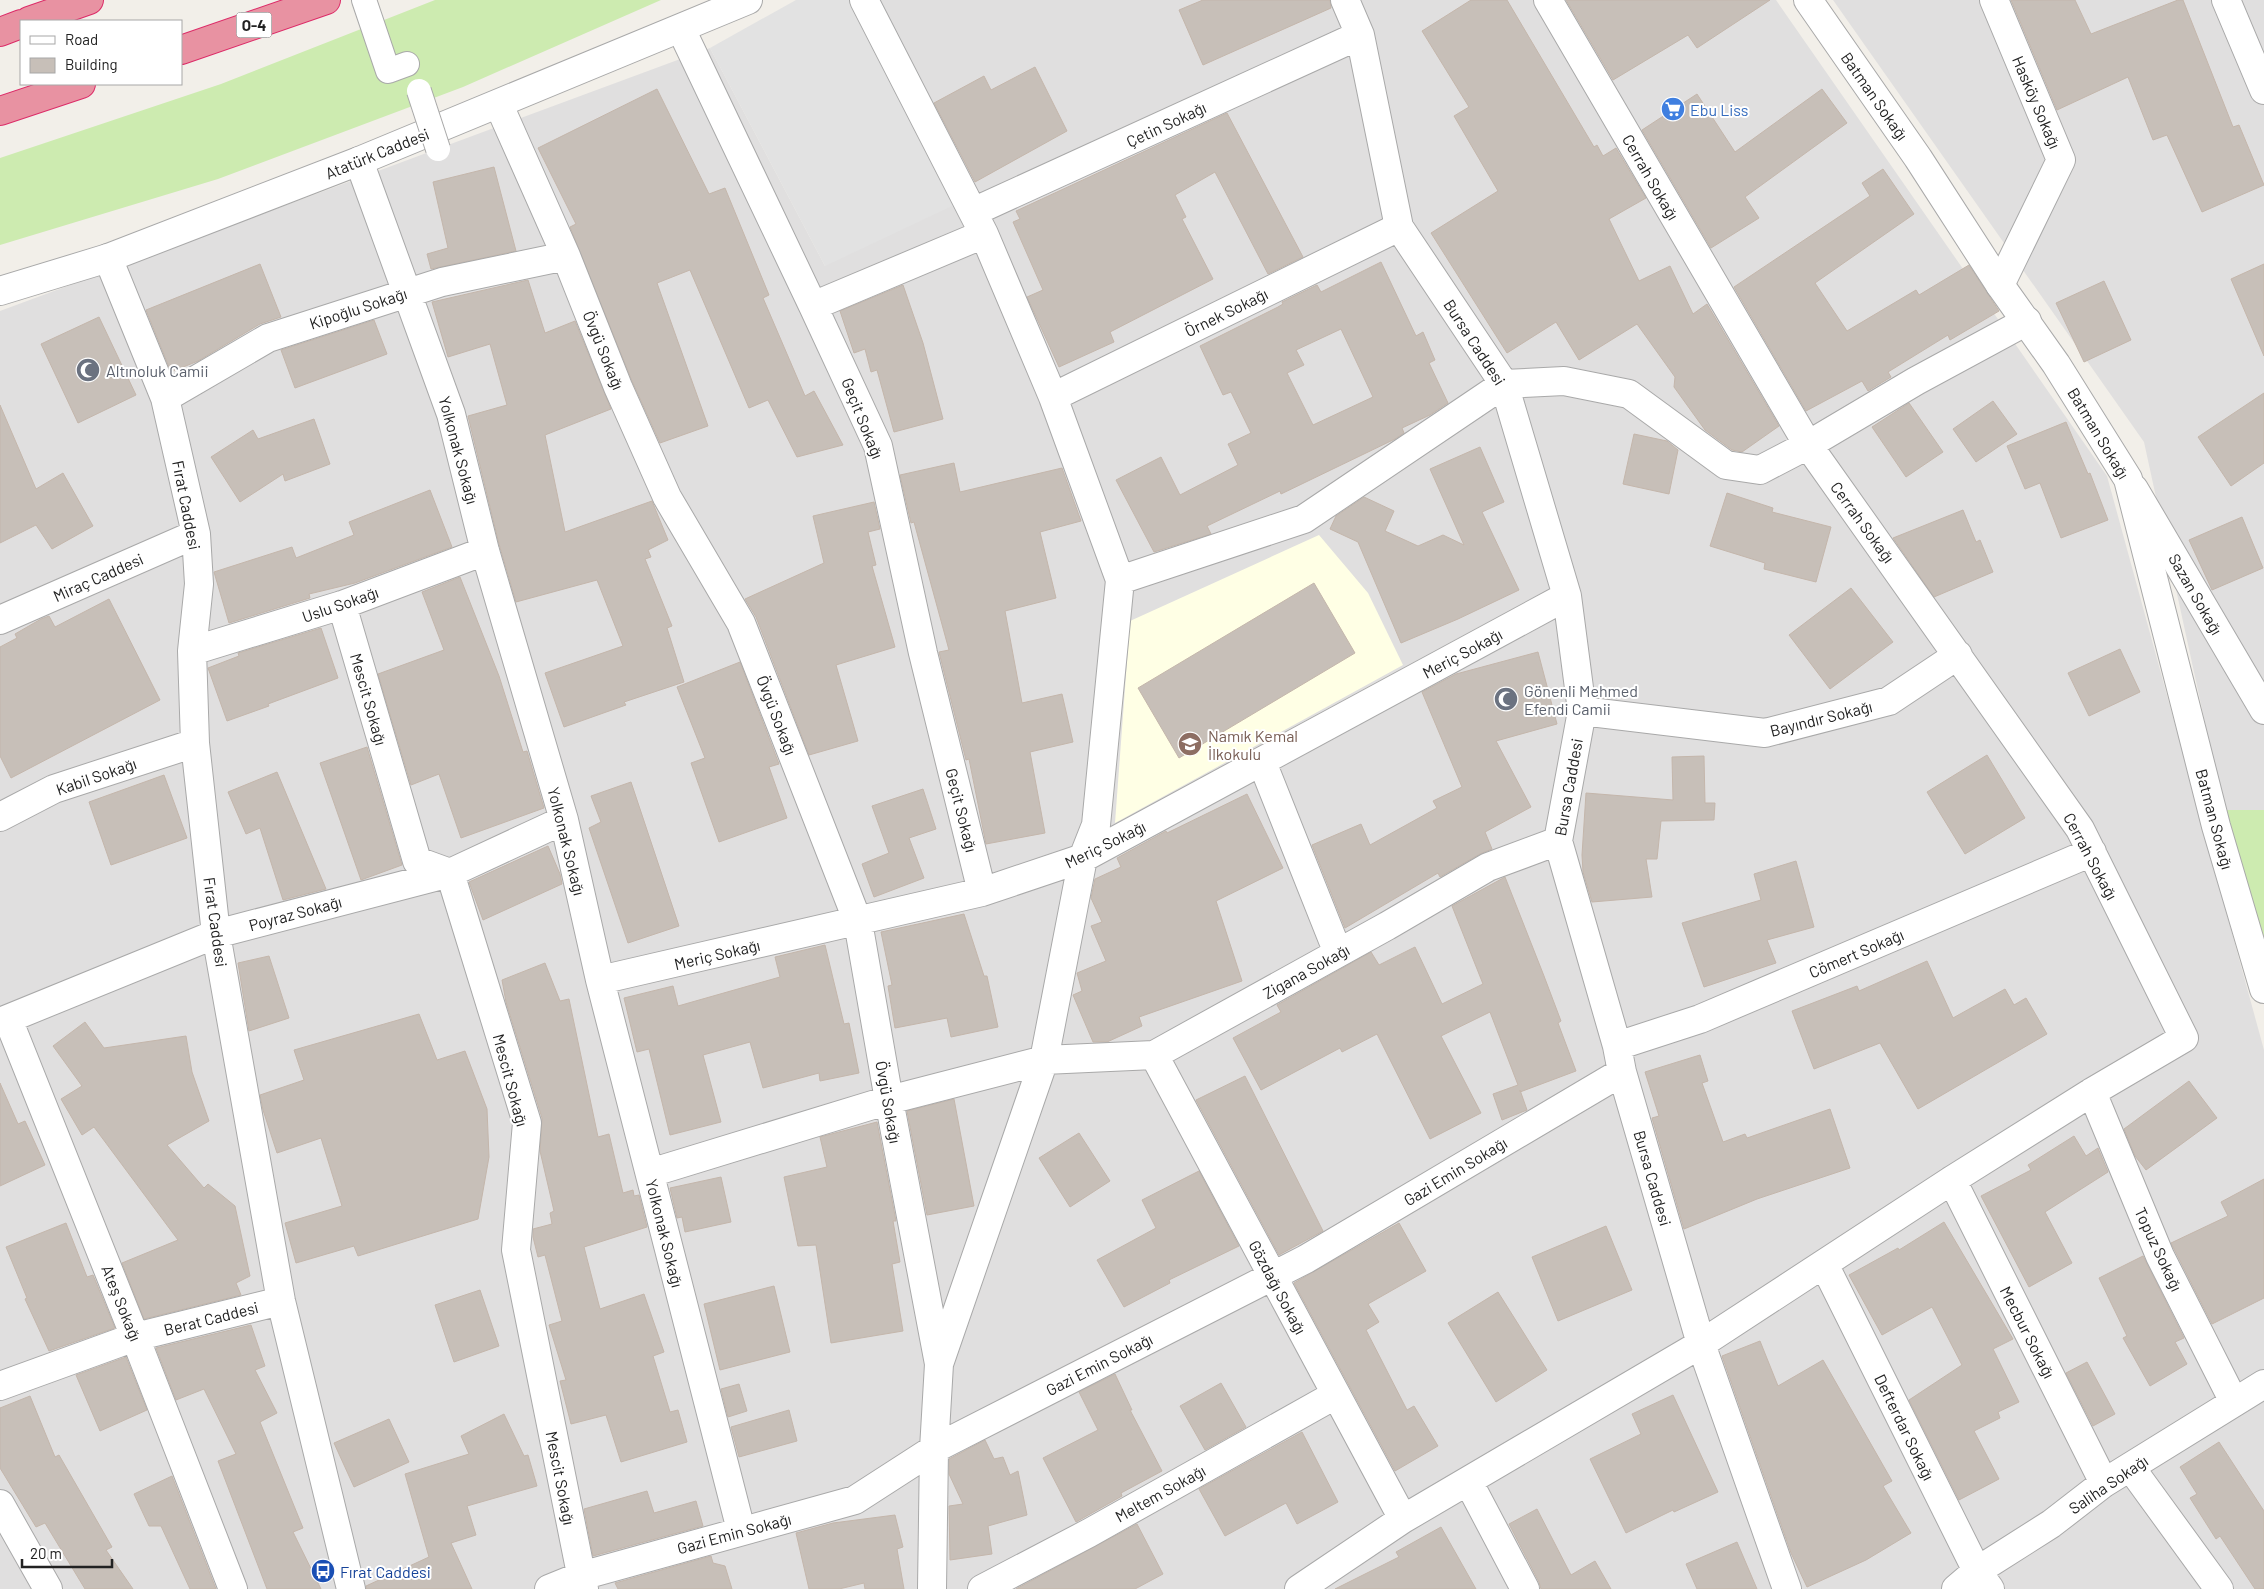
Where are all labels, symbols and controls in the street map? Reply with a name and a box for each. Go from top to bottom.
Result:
road number: O-4 [236,12,272,38]
legend [20,20,182,85]
text: Road [65,30,98,48]
street label: Batman Sokağı [1838,48,1912,144]
street label: Hasköy Sokağı [2009,53,2065,151]
text: Building [65,55,118,73]
supermarket icon: Ebu Liss [1660,96,1686,122]
street label: Çetin Sokağı [1123,97,1209,151]
place label: Ebu Liss [1690,100,1749,119]
street label: Atatürk Caddesi [322,124,432,182]
street label: Cerrah Sokağı [1619,131,1683,223]
street label: Kipoğlu Sokağı [307,283,409,333]
street label: Örnek Sokağı [1181,284,1271,340]
street label: Bursa Caddesi [1440,295,1510,389]
street label: Övgü Sokağı [580,308,628,392]
mosque icon: Altınoluk Camii [75,357,101,383]
place label: Altınoluk Camii [106,361,208,380]
street label: Geçit Sokağı [838,375,888,461]
street label: Batman Sokağı [2064,384,2134,482]
street label: Yolkonak Sokağı [435,394,483,506]
street label: Fırat Caddesi [169,459,205,551]
street label: Cerrah Sokağı [1827,478,1899,566]
street label: Miraç Caddesi [50,549,146,605]
street label: Sazan Sokağı [2165,550,2227,638]
street label: Uslu Sokağı [299,582,381,626]
street label: Meriç Sokağı [1419,624,1505,682]
street label: Mescit Sokağı [347,651,391,747]
street label: Övgü Sokağı [753,673,801,757]
place label: Gönenli Mehmed Efendi Camii [1524,681,1638,718]
mosque icon: Gönenli Mehmed Efendi Camii [1493,686,1519,712]
street label: Bayındır Sokağı [1768,696,1874,740]
place label: Namık Kemal İlkokulu [1208,726,1298,763]
school or university icon: Namık Kemal İlkokulu [1177,731,1203,757]
street label: Bursa Caddesi [1550,737,1586,837]
street label: Kabil Sokağı [53,753,139,799]
street label: Geçit Sokağı [942,766,982,854]
street label: Batman Sokağı [2192,767,2238,871]
street label: Yolkonak Sokağı [544,785,590,897]
street label: Cerrah Sokağı [2060,809,2122,903]
street label: Meriç Sokağı [1062,816,1148,872]
street label: Fırat Caddesi [200,876,232,968]
street label: Poyraz Sokağı [247,891,343,935]
street label: Cömert Sokağı [1806,925,1906,981]
street label: Meriç Sokağı [672,935,762,973]
street label: Zigana Sokağı [1260,939,1352,1003]
street label: Mescit Sokağı [490,1032,532,1128]
street label: Övgü Sokağı [872,1059,906,1145]
street label: Bursa Caddesi [1630,1128,1676,1228]
street label: Gazi Emin Sokağı [1400,1133,1510,1209]
street label: Yolkonak Sokağı [642,1177,688,1289]
street label: Topuz Sokağı [2131,1204,2187,1294]
street label: Gözdağı Sokağı [1245,1237,1311,1337]
street label: Ateş Sokağı [98,1262,146,1344]
street label: Mecbur Sokağı [1997,1283,2059,1381]
street label: Berat Caddesi [162,1297,260,1339]
street label: Gazi Emin Sokağı [1042,1329,1156,1399]
street label: Defterdar Sokağı [1871,1371,1939,1483]
street label: Mescit Sokağı [543,1430,579,1526]
street label: Saliha Sokağı [2065,1451,2151,1517]
street label: Meltem Sokağı [1112,1460,1208,1526]
street label: Gazi Emin Sokağı [675,1509,793,1557]
scale bar [22,1536,112,1568]
text: 20 m [30,1544,62,1562]
bus stop icon: Fırat Caddesi [310,1558,336,1584]
place label: Fırat Caddesi [340,1562,431,1581]

